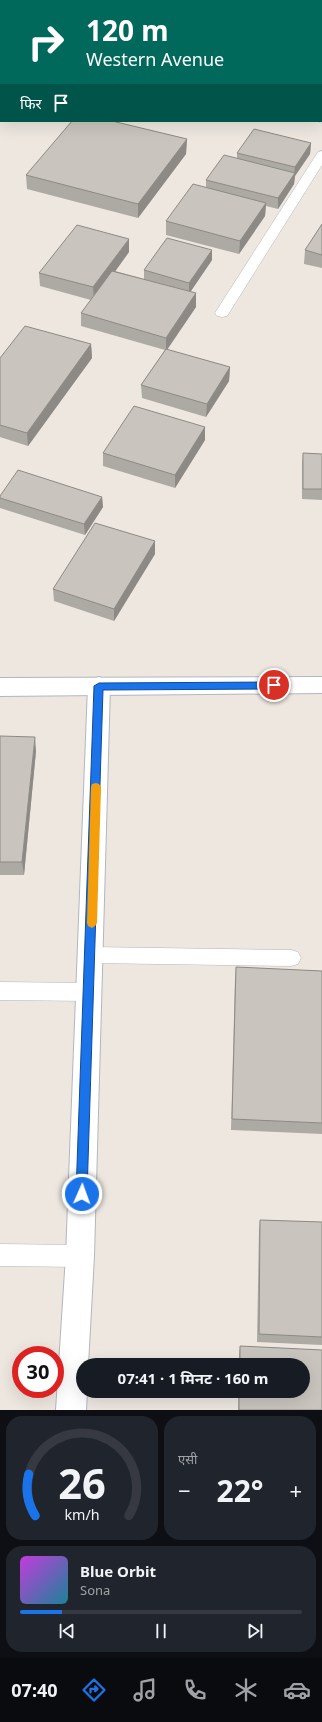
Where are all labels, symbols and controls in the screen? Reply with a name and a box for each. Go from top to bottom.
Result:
text: 120 m [86,11,169,49]
icon: right [20,16,72,68]
text: Western Avenue [86,47,224,71]
icon: arrive [50,92,72,114]
text: फिर [20,93,42,113]
pin [257,668,291,702]
icon: arrive [263,674,285,696]
position arrow [61,1173,103,1215]
speed limit sign: 30 [12,1346,64,1398]
text: 07:41 · 1 मिनट · 160 m [118,1368,268,1388]
text: एसी [178,1450,197,1468]
text: 26 [58,1455,106,1511]
text: 22° [216,1470,264,1511]
text: − [178,1475,191,1505]
text: + [289,1475,302,1505]
text: km/h [64,1505,100,1524]
text: Blue Orbit [80,1561,156,1581]
text: Sona [80,1581,110,1599]
icon: previous [56,1620,78,1642]
icon: pause [150,1620,172,1642]
icon: next [244,1620,266,1642]
icon: directions [80,1676,108,1704]
icon: music [131,1676,159,1704]
icon: phone [181,1676,209,1704]
icon: climate [232,1676,260,1704]
icon: car [283,1676,311,1704]
text: 07:40 [11,1678,58,1702]

